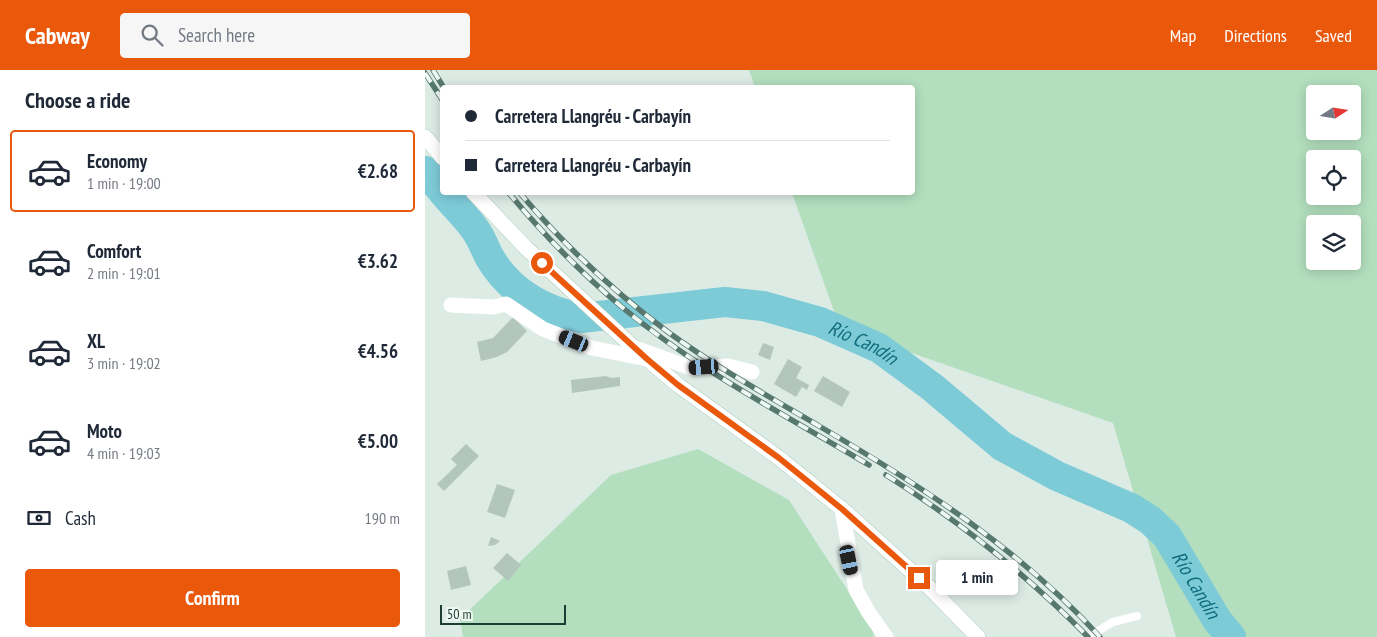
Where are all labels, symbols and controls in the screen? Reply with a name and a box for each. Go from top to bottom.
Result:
search box [120,13,470,58]
text: Cabway [25,20,90,51]
icon: search [138,21,166,49]
text: Search here [178,23,255,47]
text: Map [1170,24,1196,47]
text: Directions [1224,24,1287,47]
text: Saved [1315,24,1352,47]
north arrow [1306,85,1361,140]
map controls [1306,85,1361,270]
text: Choose a ride [25,86,130,114]
text: Carretera Llangréu - Carbayín [495,104,691,128]
icon: car [27,149,72,194]
text: Economy [87,149,147,173]
button: locate [1306,150,1361,205]
text: Carretera Llangréu - Carbayín [495,153,691,177]
text: €2.68 [358,159,398,183]
text: 1 min · 19:00 [87,173,161,193]
button: layers [1306,215,1361,270]
icon: car [27,239,72,284]
text: Comfort [87,239,141,263]
text: €3.62 [358,249,398,273]
route start [531,252,553,274]
text: 2 min · 19:01 [87,263,161,283]
water label: Río Candín [824,314,904,371]
car [557,328,590,354]
icon: car [27,329,72,374]
text: XL [87,329,105,353]
text: €4.56 [358,339,398,363]
text: 3 min · 19:02 [87,353,161,373]
car [688,358,719,376]
icon: car [27,419,72,464]
text: Moto [87,419,122,443]
text: €5.00 [358,429,398,453]
text: 4 min · 19:03 [87,443,161,463]
icon: cash [25,504,53,532]
text: Cash [65,506,96,530]
text: 190 m [365,508,400,528]
car [838,544,859,576]
water label: Río Candín [1166,546,1227,624]
callout: 1 min [937,560,1019,596]
route end [908,567,930,589]
text: 1 min [961,567,993,587]
button: Confirm [25,569,400,627]
scale bar [440,602,566,625]
text: 50 m [447,605,472,623]

